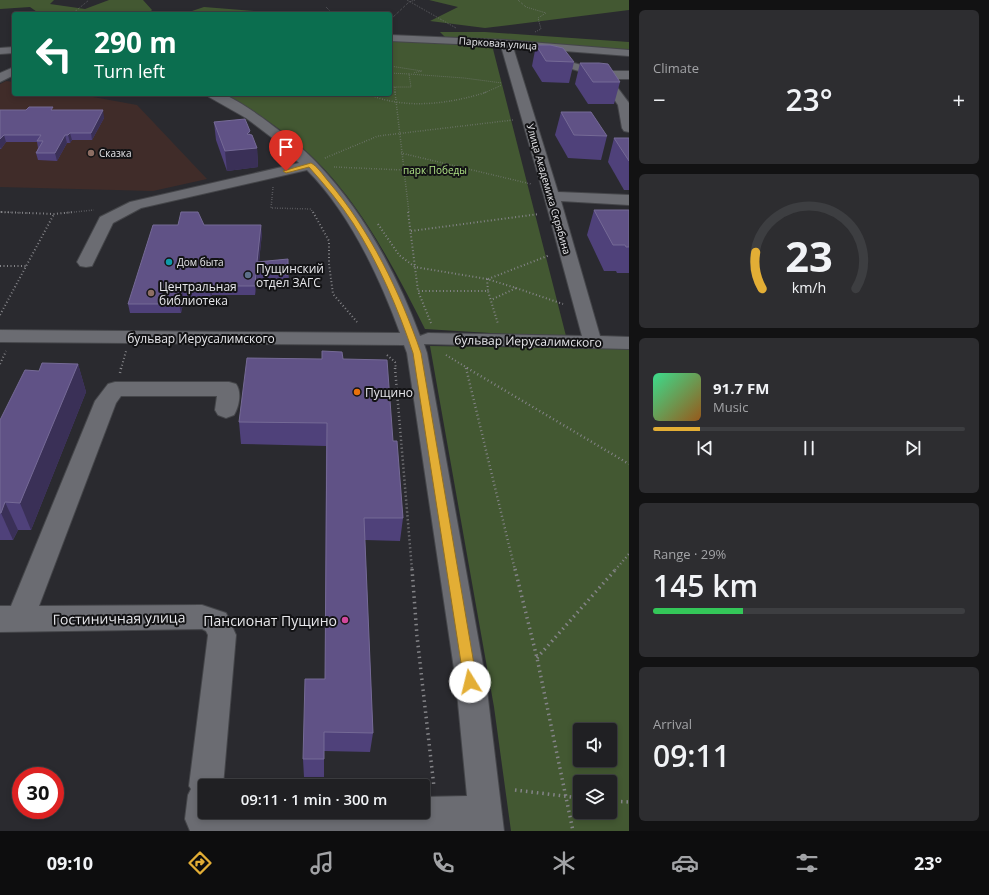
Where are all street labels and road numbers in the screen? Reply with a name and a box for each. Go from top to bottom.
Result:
street label: Парковая улица [458,33,538,53]
street label: Улица Академика Скрябина [524,122,574,256]
street label: бульвар Иерусалимского [127,330,275,347]
street label: бульвар Иерусалимского [454,331,602,351]
street label: Гостиничная улица [53,607,185,629]

